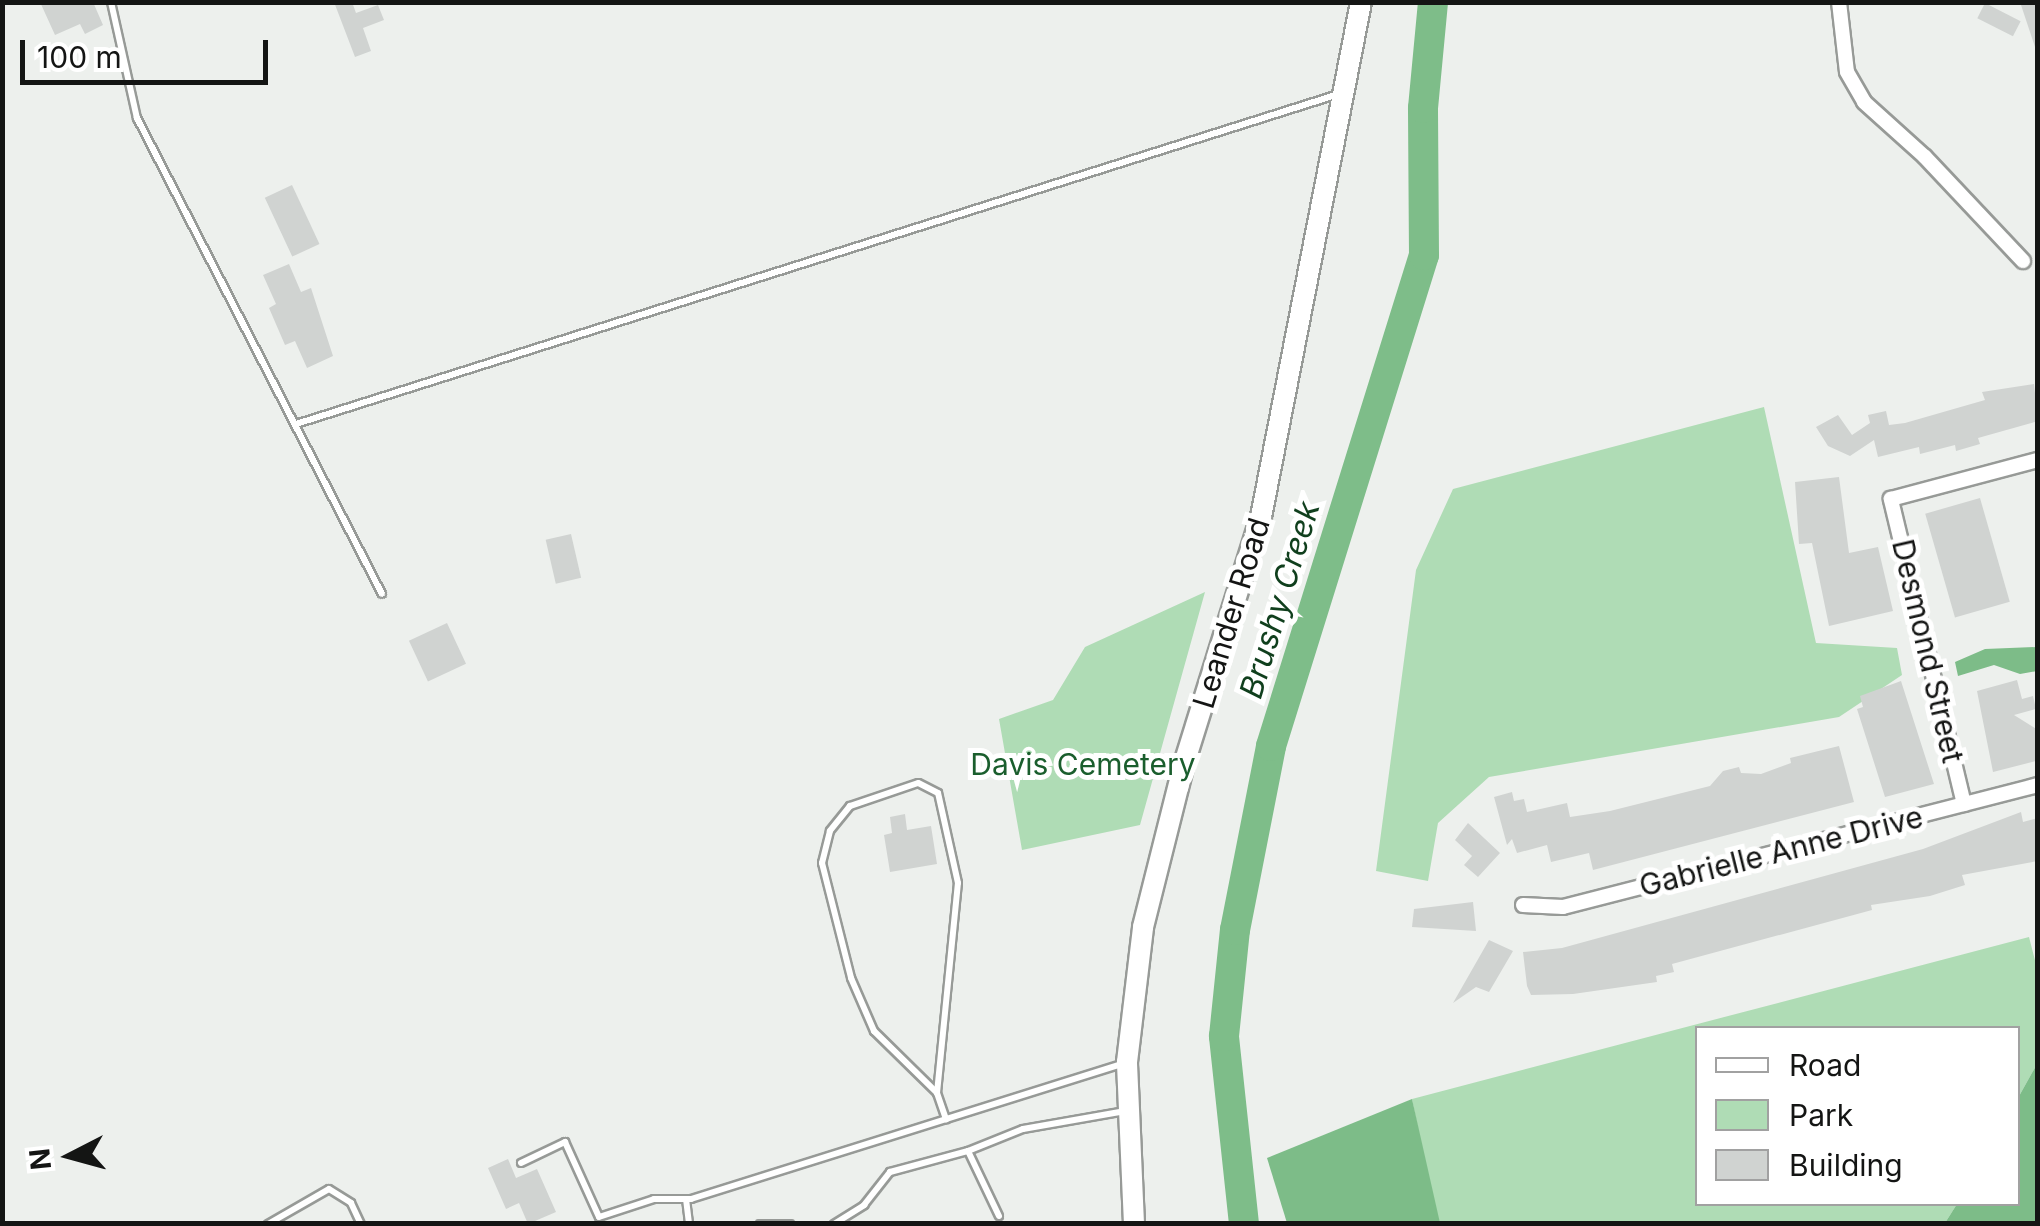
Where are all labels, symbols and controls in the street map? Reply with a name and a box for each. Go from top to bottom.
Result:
scale bar [25,20,272,82]
text: 100 m [37,39,122,75]
water label: Brushy Creek [1232,497,1328,703]
street label: Leander Road [1185,513,1277,713]
street label: Desmond Street [1885,536,1971,766]
park label: Davis Cemetery [970,746,1196,782]
street label: Gabrielle Anne Drive [1635,798,1927,904]
legend [1695,1026,2020,1206]
text: Road [1789,1047,1861,1083]
text: Park [1789,1097,1853,1133]
north arrow [20,1106,120,1206]
text: N [22,1147,58,1172]
text: Building [1789,1147,1903,1183]

